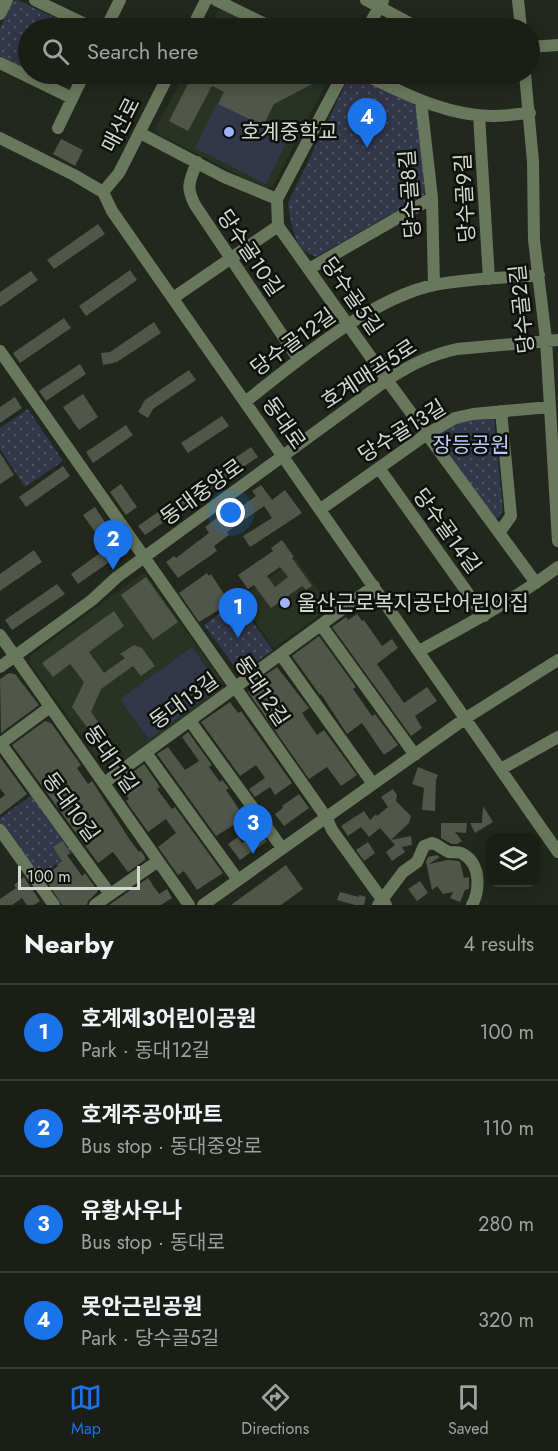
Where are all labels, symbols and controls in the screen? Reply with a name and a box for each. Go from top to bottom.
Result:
search box [18,18,540,84]
icon: search [39,35,72,68]
text: Search here [87,35,198,67]
street label: 매산로 [94,92,148,158]
pin: 4 [348,98,386,148]
place label: 호계중학교 [241,117,338,147]
marker: 호계중학교 [222,125,236,139]
street label: 당수골8길 [392,149,428,239]
street label: 당수골9길 [448,153,482,243]
street label: 당수골10길 [210,203,290,303]
street label: 당수골5길 [314,251,390,341]
street label: 당수골2길 [502,263,542,355]
street label: 당수골12길 [244,301,342,383]
street label: 호계매곡5로 [315,332,423,416]
street label: 동대로 [255,391,313,455]
street label: 당수골13길 [352,392,452,470]
park label: 장등공원 [432,430,510,460]
street label: 동대중앙로 [154,451,250,533]
street label: 당수골14길 [406,482,488,580]
your location [216,498,245,527]
pin: 2 [94,520,132,570]
pin: 1 [218,588,258,638]
place label: 울산근로복지공단어린이집 [297,588,529,618]
marker: 울산근로복지공단어린이집 [278,596,292,610]
street label: 동대12길 [227,650,297,732]
street label: 동대13길 [143,666,225,736]
street label: 동대11길 [77,719,145,799]
street label: 동대10길 [35,766,107,848]
pin: 3 [234,804,272,854]
map controls [486,833,540,887]
button: layers [486,833,540,887]
scale bar [18,863,140,890]
text: 100 m [27,865,71,888]
text: Nearby [24,925,113,963]
text: 4 results [463,930,534,959]
text: 호계제3어린이공원 [81,1002,257,1034]
text: 1 [38,1018,49,1047]
text: 100 m [479,1018,534,1047]
text: Park · 동대12길 [81,1036,210,1065]
text: 호계주공아파트 [81,1098,223,1130]
text: 2 [37,1114,50,1143]
text: 110 m [482,1114,534,1143]
text: Bus stop · 동대중앙로 [81,1132,262,1161]
text: 유황사우나 [81,1194,182,1226]
text: 3 [37,1210,50,1239]
text: 280 m [478,1210,534,1239]
text: Bus stop · 동대로 [81,1228,225,1257]
text: 못안근린공원 [81,1290,202,1322]
text: 4 [37,1306,50,1335]
text: 320 m [478,1306,534,1335]
text: Park · 당수골5길 [81,1324,220,1353]
tab: Map [69,1381,102,1440]
tab: Directions [241,1381,309,1440]
tab: Saved [448,1381,489,1440]

